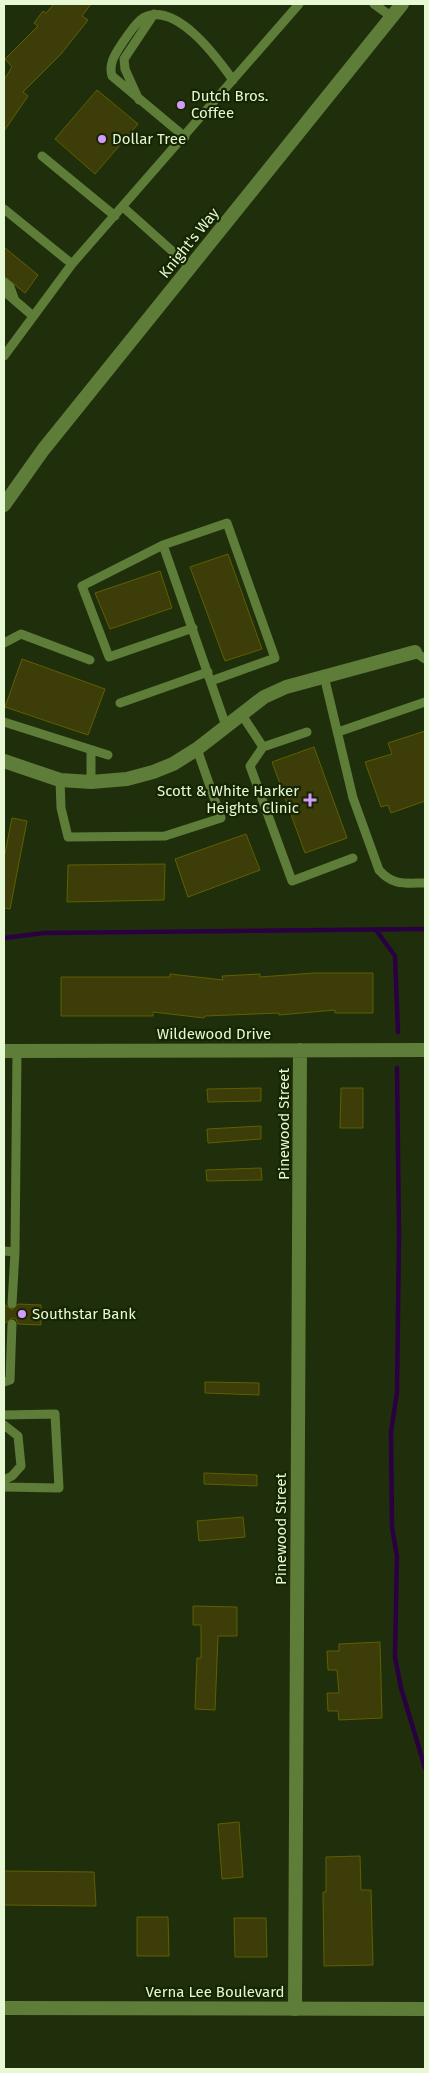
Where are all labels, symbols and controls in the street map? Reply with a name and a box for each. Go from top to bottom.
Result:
place label: Dutch Bros. Coffee [191,87,268,122]
marker: Dutch Bros. Coffee [175,99,187,111]
place label: Dollar Tree [112,130,186,148]
marker: Dollar Tree [96,133,108,145]
street label: Knight's Way [155,204,223,282]
place label: Scott & White Harker Heights Clinic [157,782,299,817]
marker: Scott & White Harker Heights Clinic [303,793,317,807]
street label: Wildewood Drive [157,1025,271,1043]
street label: Pinewood Street [275,1068,293,1180]
place label: Southstar Bank [32,1305,136,1323]
marker: Southstar Bank [16,1308,28,1320]
street label: Pinewood Street [272,1473,290,1585]
street label: Verna Lee Boulevard [146,1983,284,2001]

